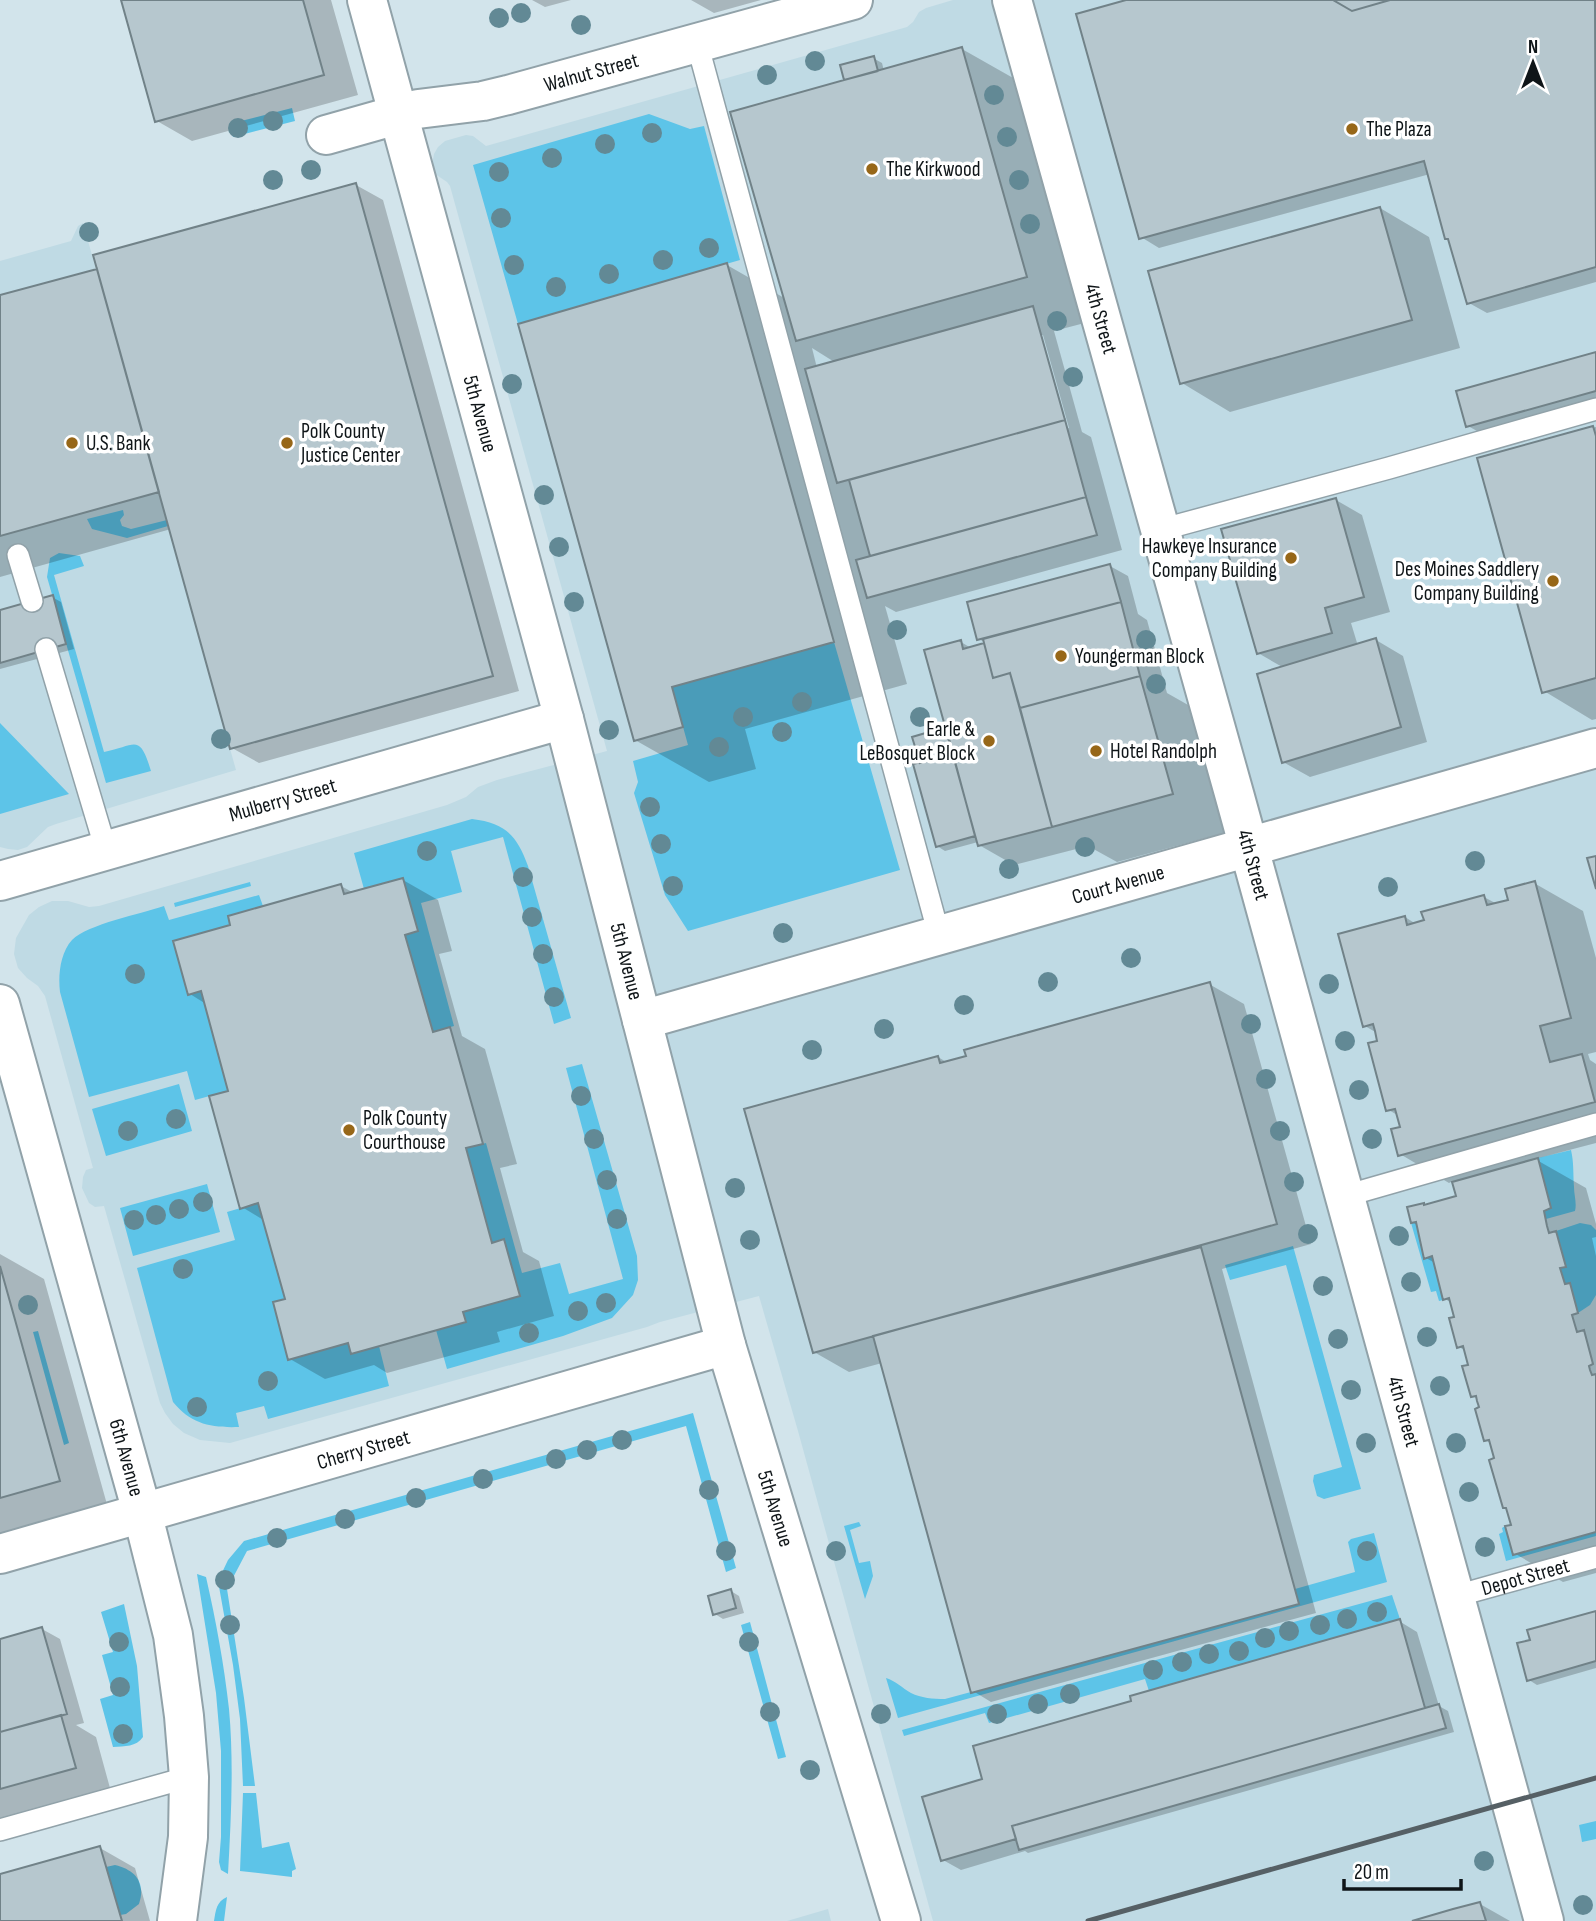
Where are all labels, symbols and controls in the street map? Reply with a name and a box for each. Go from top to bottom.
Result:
north arrow [1498,28,1568,98]
text: N [1528,36,1538,59]
street label: Walnut Street [541,48,641,98]
place label: The Plaza [1366,117,1432,142]
marker: The Plaza [1344,121,1360,137]
place label: The Kirkwood [886,157,981,182]
marker: The Kirkwood [864,161,880,177]
street label: 4th Street [1079,281,1122,357]
street label: 5th Avenue [457,373,502,455]
place label: Polk County Justice Center [300,419,400,468]
place label: U.S. Bank [86,431,151,456]
marker: U.S. Bank [64,435,80,451]
marker: Polk County Justice Center [279,435,295,451]
place label: Hawkeye Insurance Company Building [1142,534,1277,583]
marker: Hawkeye Insurance Company Building [1283,550,1299,566]
place label: Des Moines Saddlery Company Building [1395,557,1539,606]
marker: Des Moines Saddlery Company Building [1545,573,1561,589]
place label: Youngerman Block [1075,644,1204,669]
marker: Youngerman Block [1053,648,1069,664]
place label: Earle & LeBosquet Block [859,717,975,766]
marker: Earle & LeBosquet Block [981,733,997,749]
place label: Hotel Randolph [1110,739,1217,764]
marker: Hotel Randolph [1088,743,1104,759]
street label: Mulberry Street [226,773,339,828]
street label: 4th Street [1232,827,1275,903]
street label: Court Avenue [1069,860,1167,910]
street label: 5th Avenue [604,920,648,1003]
place label: Polk County Courthouse [363,1106,447,1155]
marker: Polk County Courthouse [341,1122,357,1138]
street label: 4th Street [1382,1374,1425,1450]
street label: 6th Avenue [104,1416,149,1499]
street label: Cherry Street [314,1425,413,1475]
street label: 5th Avenue [752,1467,799,1550]
street label: Depot Street [1479,1553,1572,1601]
scale bar [1344,1848,1461,1892]
text: 20 m [1354,1860,1389,1885]

